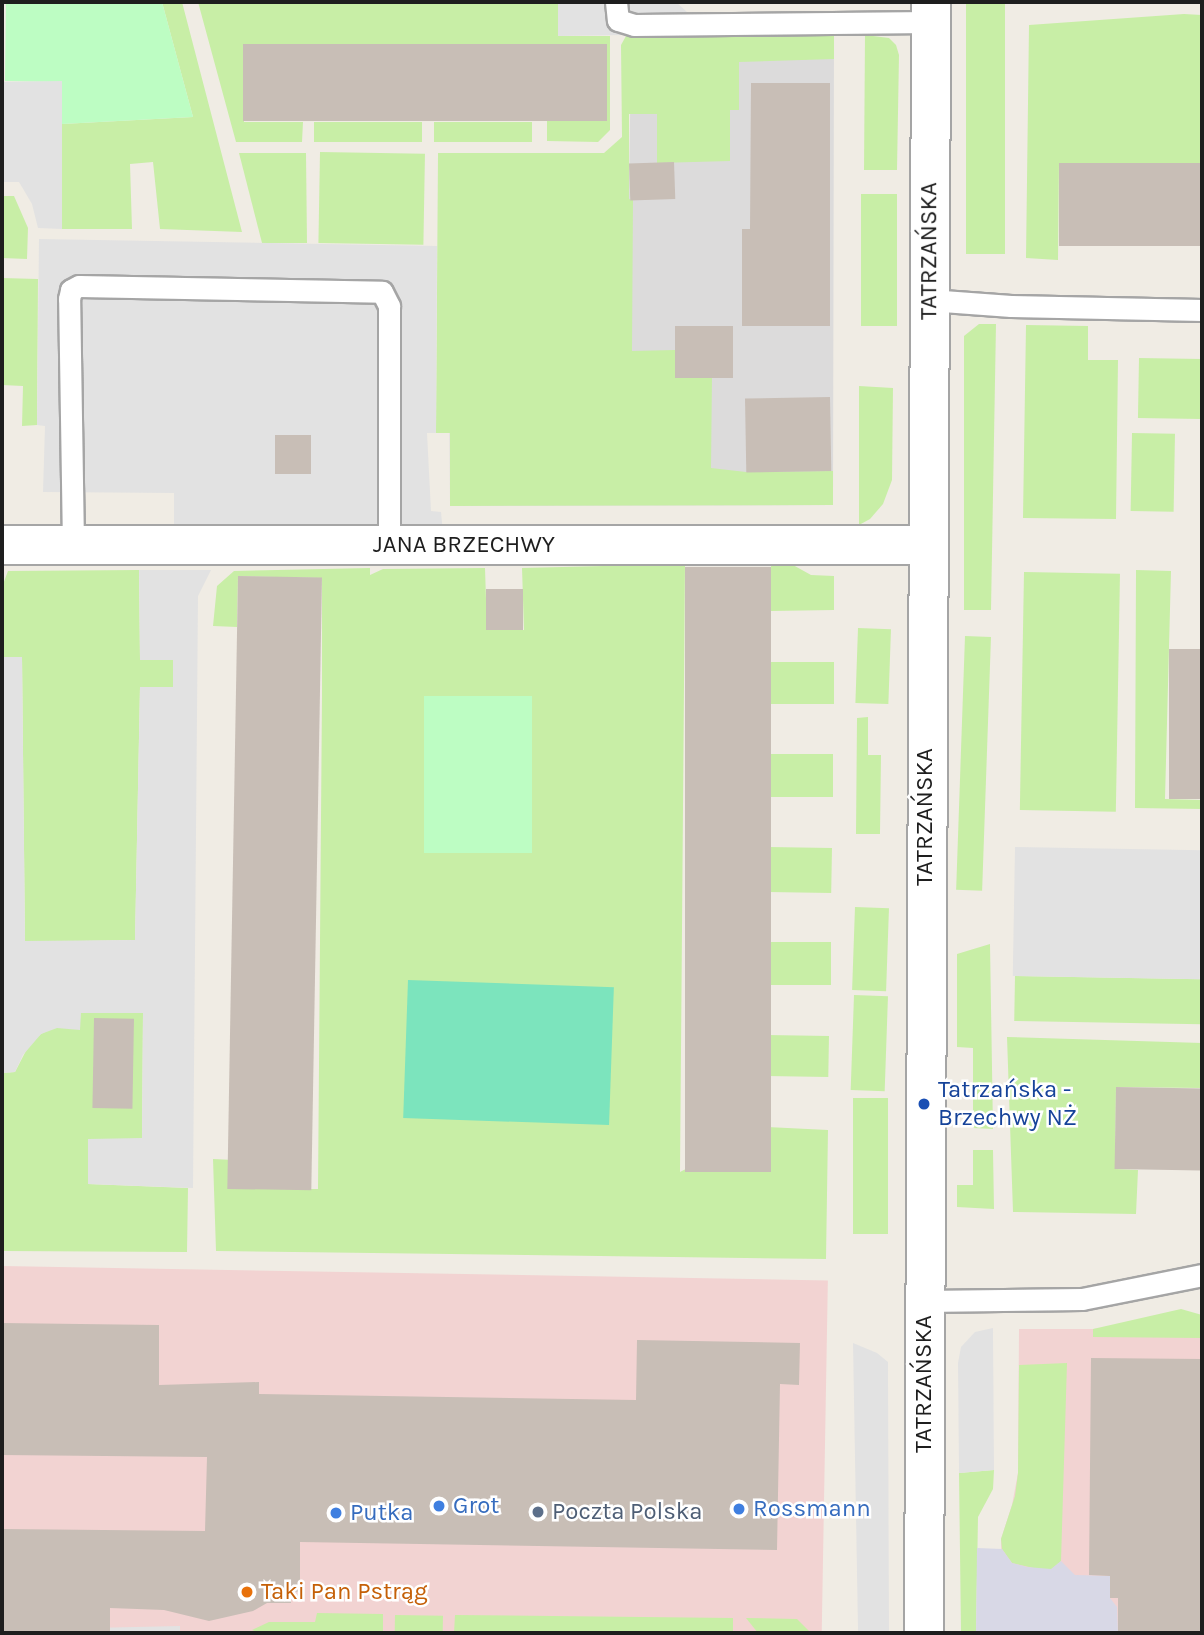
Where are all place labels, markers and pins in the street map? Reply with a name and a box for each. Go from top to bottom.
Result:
place label: Tatrzańska - Brzechwy NŻ [938,1076,1077,1132]
marker: Tatrzańska - Brzechwy NŻ [916,1096,932,1112]
place label: Grot [453,1492,499,1520]
place label: Rossmann [753,1495,871,1523]
marker: Grot [431,1498,447,1514]
place label: Poczta Polska [552,1498,703,1526]
place label: Putka [350,1499,414,1527]
marker: Rossmann [731,1501,747,1517]
marker: Poczta Polska [530,1504,546,1520]
marker: Putka [328,1505,344,1521]
place label: Taki Pan Pstrąg [261,1578,428,1606]
marker: Taki Pan Pstrąg [239,1584,255,1600]

